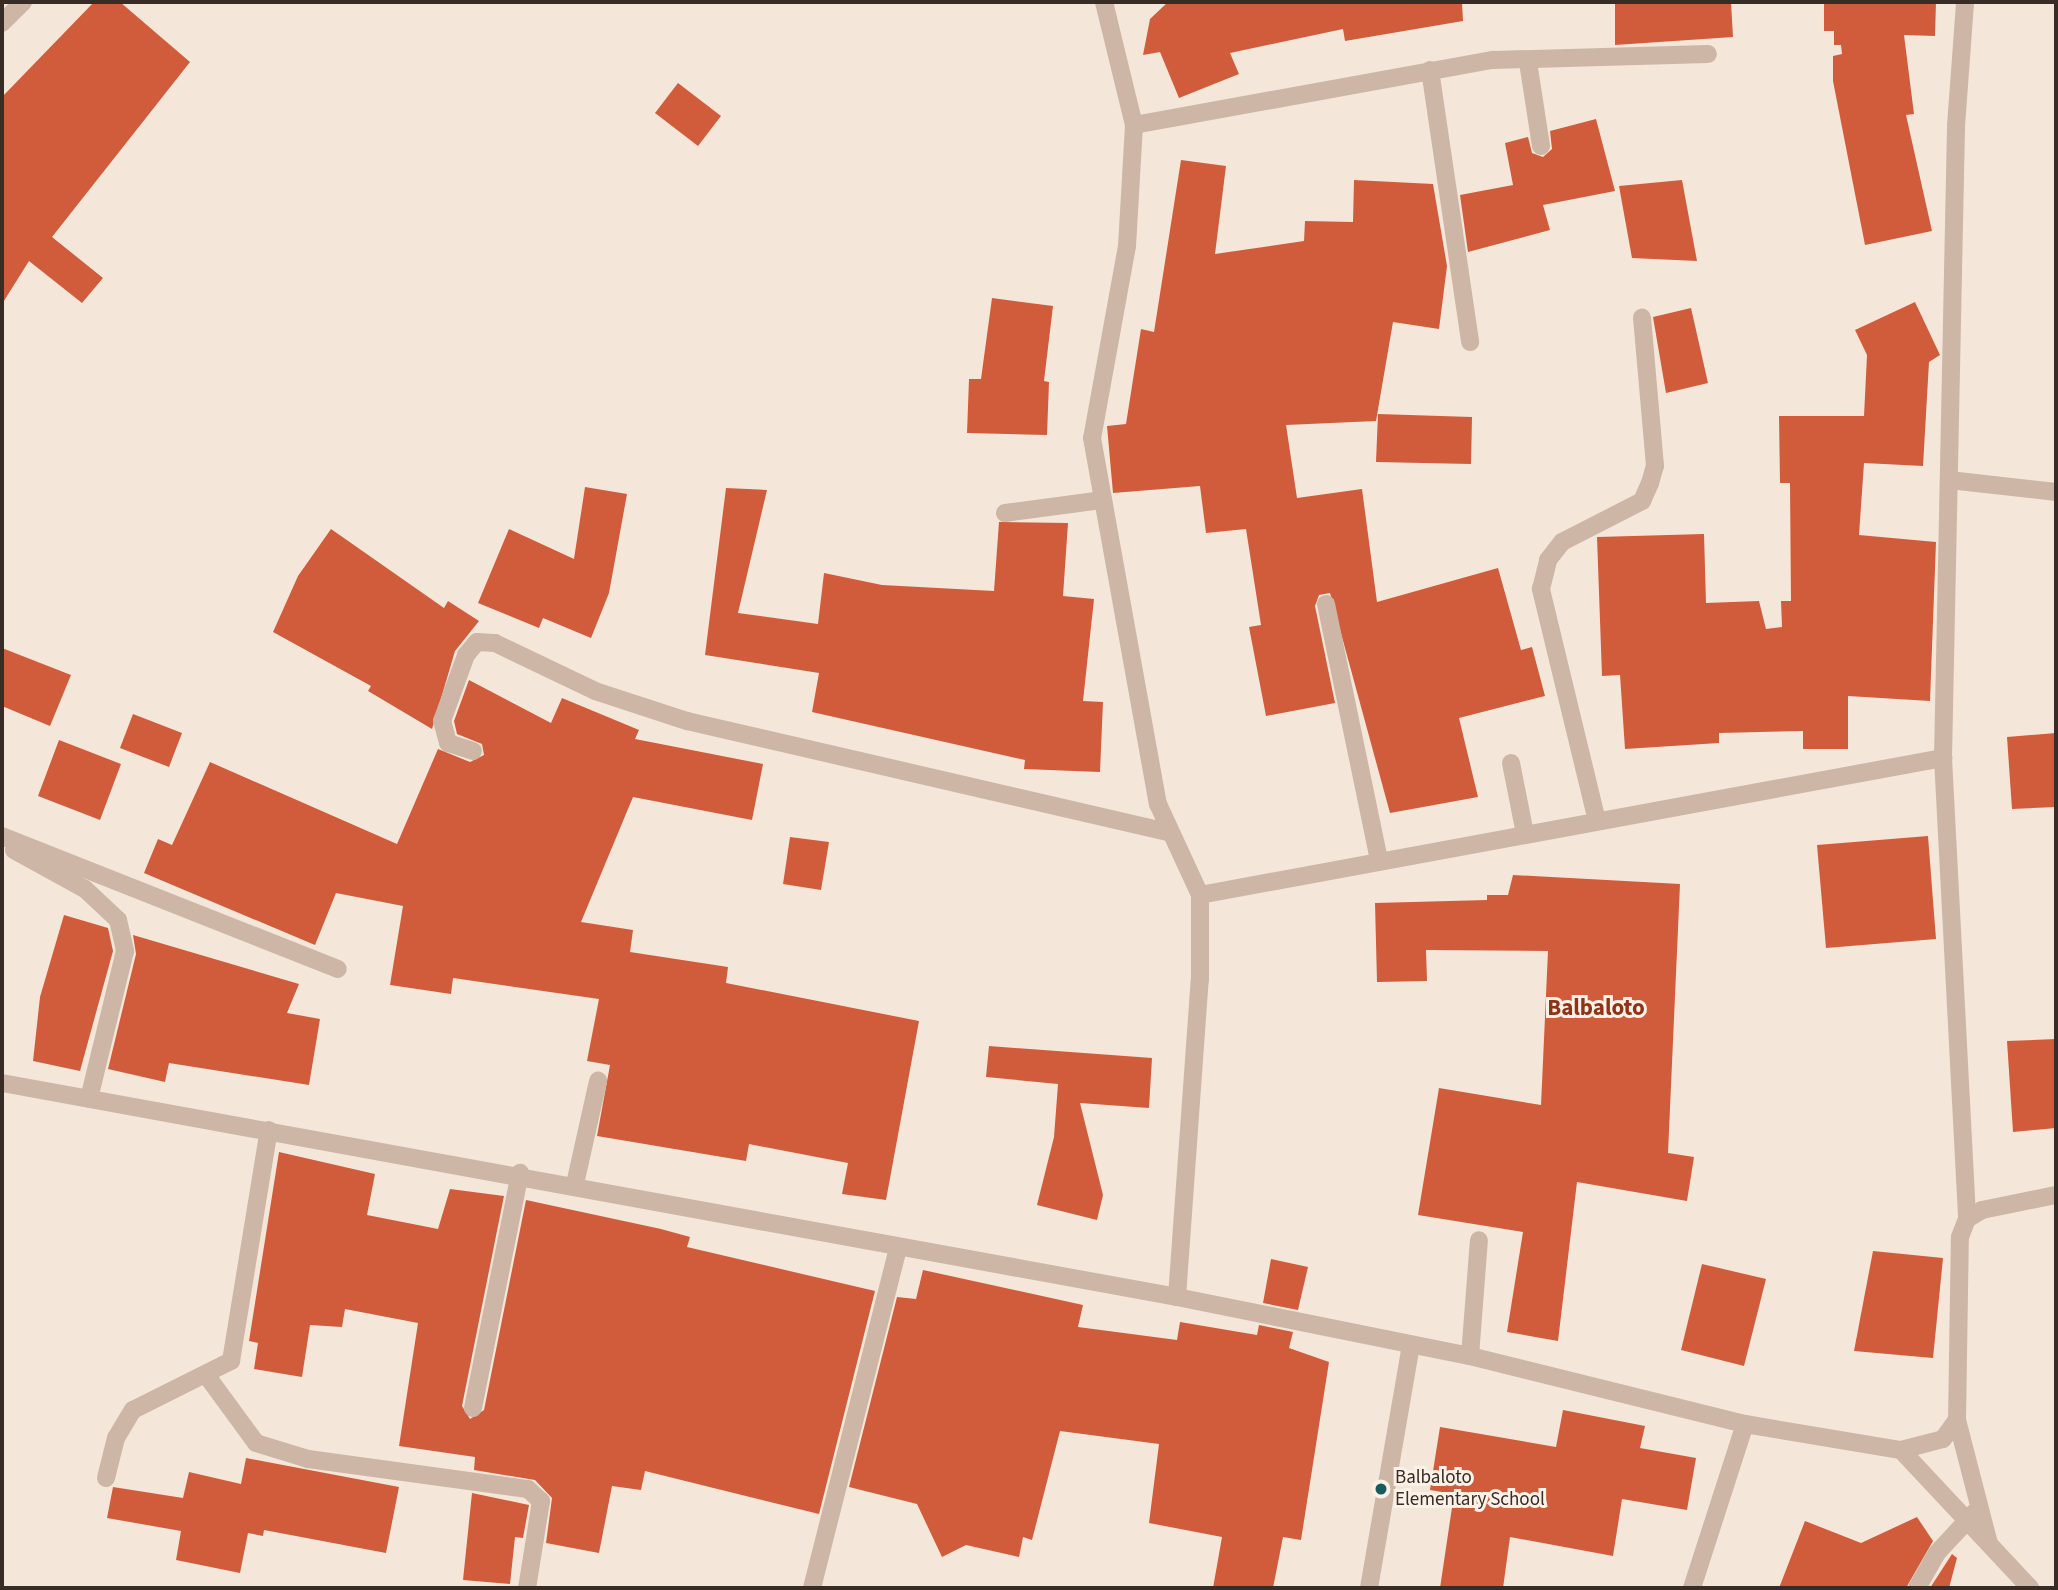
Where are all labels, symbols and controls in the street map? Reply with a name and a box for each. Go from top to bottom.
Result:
district label: Balbaloto [1547,994,1645,1022]
place label: Balbaloto Elementary School [1395,1467,1545,1511]
marker: Balbaloto Elementary School [1373,1481,1389,1497]

